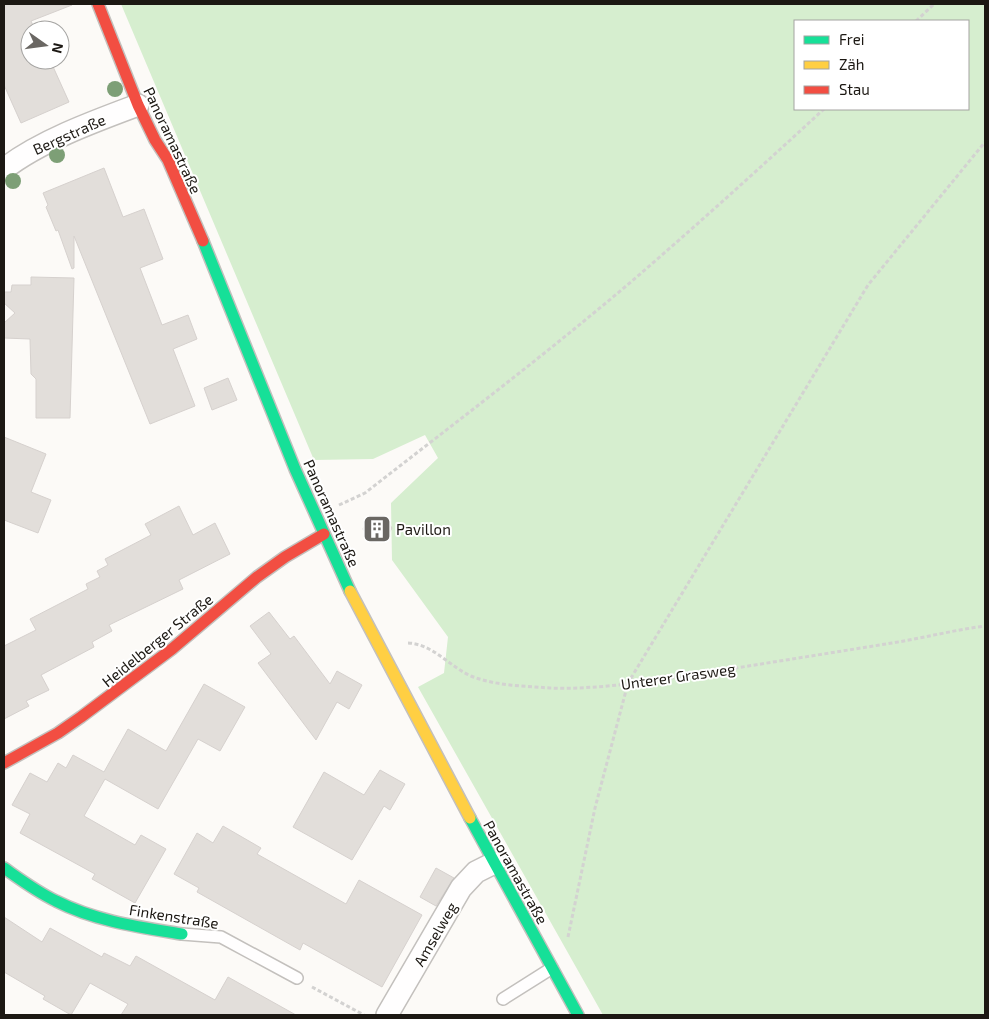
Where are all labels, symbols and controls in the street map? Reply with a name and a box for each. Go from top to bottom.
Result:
north arrow [20,20,70,70]
legend [794,20,969,110]
text: Frei [839,30,864,48]
text: N [49,41,68,55]
text: Zäh [839,55,864,73]
text: Stau [839,80,870,98]
street label: Panoramastraße [140,84,206,196]
street label: Bergstraße [30,110,108,158]
street label: Panoramastraße [300,457,364,569]
building icon: Pavillon [362,514,392,544]
place label: Pavillon [396,520,451,538]
street label: Heidelberger Straße [98,590,216,690]
street label: Unterer Grasweg [620,659,737,693]
street label: Panoramastraße [480,817,552,927]
street label: Amselweg [409,898,461,969]
street label: Finkenstraße [128,900,220,932]

